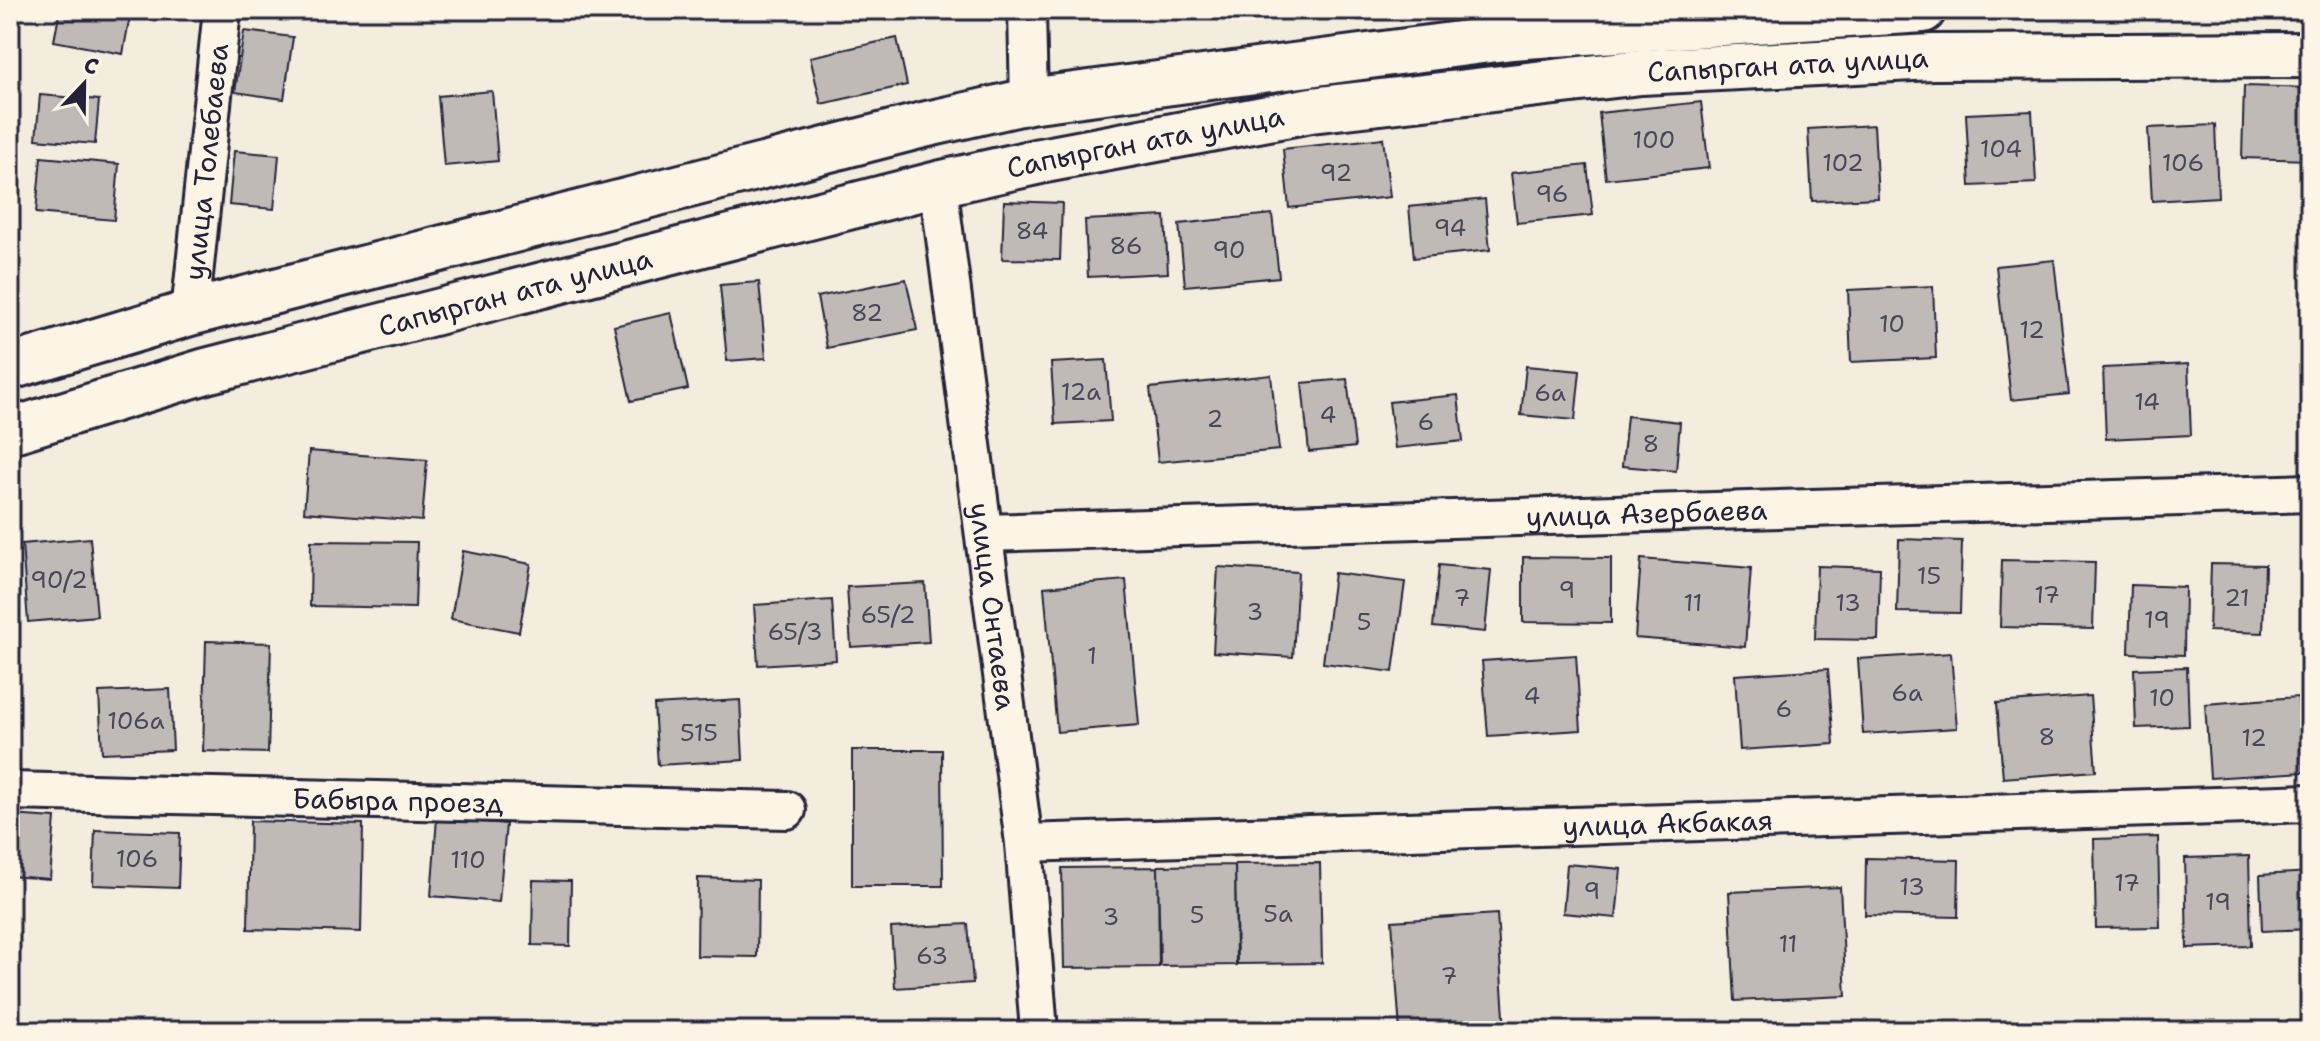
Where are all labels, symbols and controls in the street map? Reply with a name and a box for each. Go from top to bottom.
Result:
street label: Сапырган ата улица [1646,38,1929,91]
street label: улица Толебаева [175,41,237,282]
north arrow [44,44,124,124]
text: С [80,50,103,82]
street label: Сапырган ата улица [1003,97,1287,187]
house number: 100 [1633,124,1675,156]
house number: 104 [1980,133,2022,165]
house number: 102 [1822,147,1864,179]
house number: 106 [2162,147,2204,179]
house number: 92 [1320,157,1352,189]
house number: 96 [1535,178,1569,210]
house number: 94 [1434,212,1466,244]
house number: 84 [1016,215,1048,247]
house number: 86 [1110,230,1142,262]
house number: 90 [1212,234,1246,266]
street label: Сапырган ата улица [374,239,656,345]
house number: 82 [851,297,883,329]
house number: 10 [1879,308,1905,340]
house number: 12 [2019,314,2045,346]
house number: 12а [1061,376,1101,408]
house number: 6а [1534,377,1566,409]
house number: 14 [2134,386,2160,418]
house number: 4 [1320,399,1336,431]
house number: 2 [1207,403,1223,435]
house number: 6 [1418,406,1434,438]
house number: 8 [1643,428,1659,460]
street label: улица Азербаева [1525,490,1768,536]
street label: улица Онтаева [961,500,1026,713]
house number: 15 [1917,560,1941,592]
house number: 90/2 [30,564,88,596]
house number: 9 [1559,574,1575,606]
house number: 17 [2034,579,2060,611]
house number: 7 [1454,582,1470,614]
house number: 21 [2224,582,2250,614]
house number: 11 [1683,587,1703,619]
house number: 13 [1835,587,1861,619]
house number: 3 [1247,596,1263,628]
house number: 65/2 [860,599,916,631]
house number: 19 [2144,604,2170,636]
house number: 5 [1357,606,1371,638]
house number: 65/3 [767,616,823,648]
house number: 1 [1087,640,1097,672]
house number: 6а [1891,677,1923,709]
house number: 4 [1524,680,1540,712]
house number: 10 [2149,682,2175,714]
house number: 6 [1776,693,1792,725]
house number: 106а [107,705,165,737]
house number: 515 [680,717,718,749]
house number: 8 [2039,721,2055,753]
house number: 12 [2241,722,2267,754]
street label: Бабыра проезд [292,779,504,822]
street label: улица Акбакая [1562,801,1774,845]
house number: 106 [116,843,158,875]
house number: 110 [450,844,486,876]
house number: 17 [2114,867,2140,899]
house number: 13 [1899,871,1925,903]
house number: 9 [1584,875,1600,907]
house number: 19 [2205,886,2231,918]
house number: 5а [1263,898,1293,930]
house number: 5 [1190,899,1204,931]
house number: 3 [1103,901,1119,933]
house number: 11 [1778,928,1798,960]
house number: 63 [916,940,948,972]
house number: 7 [1441,960,1457,992]

